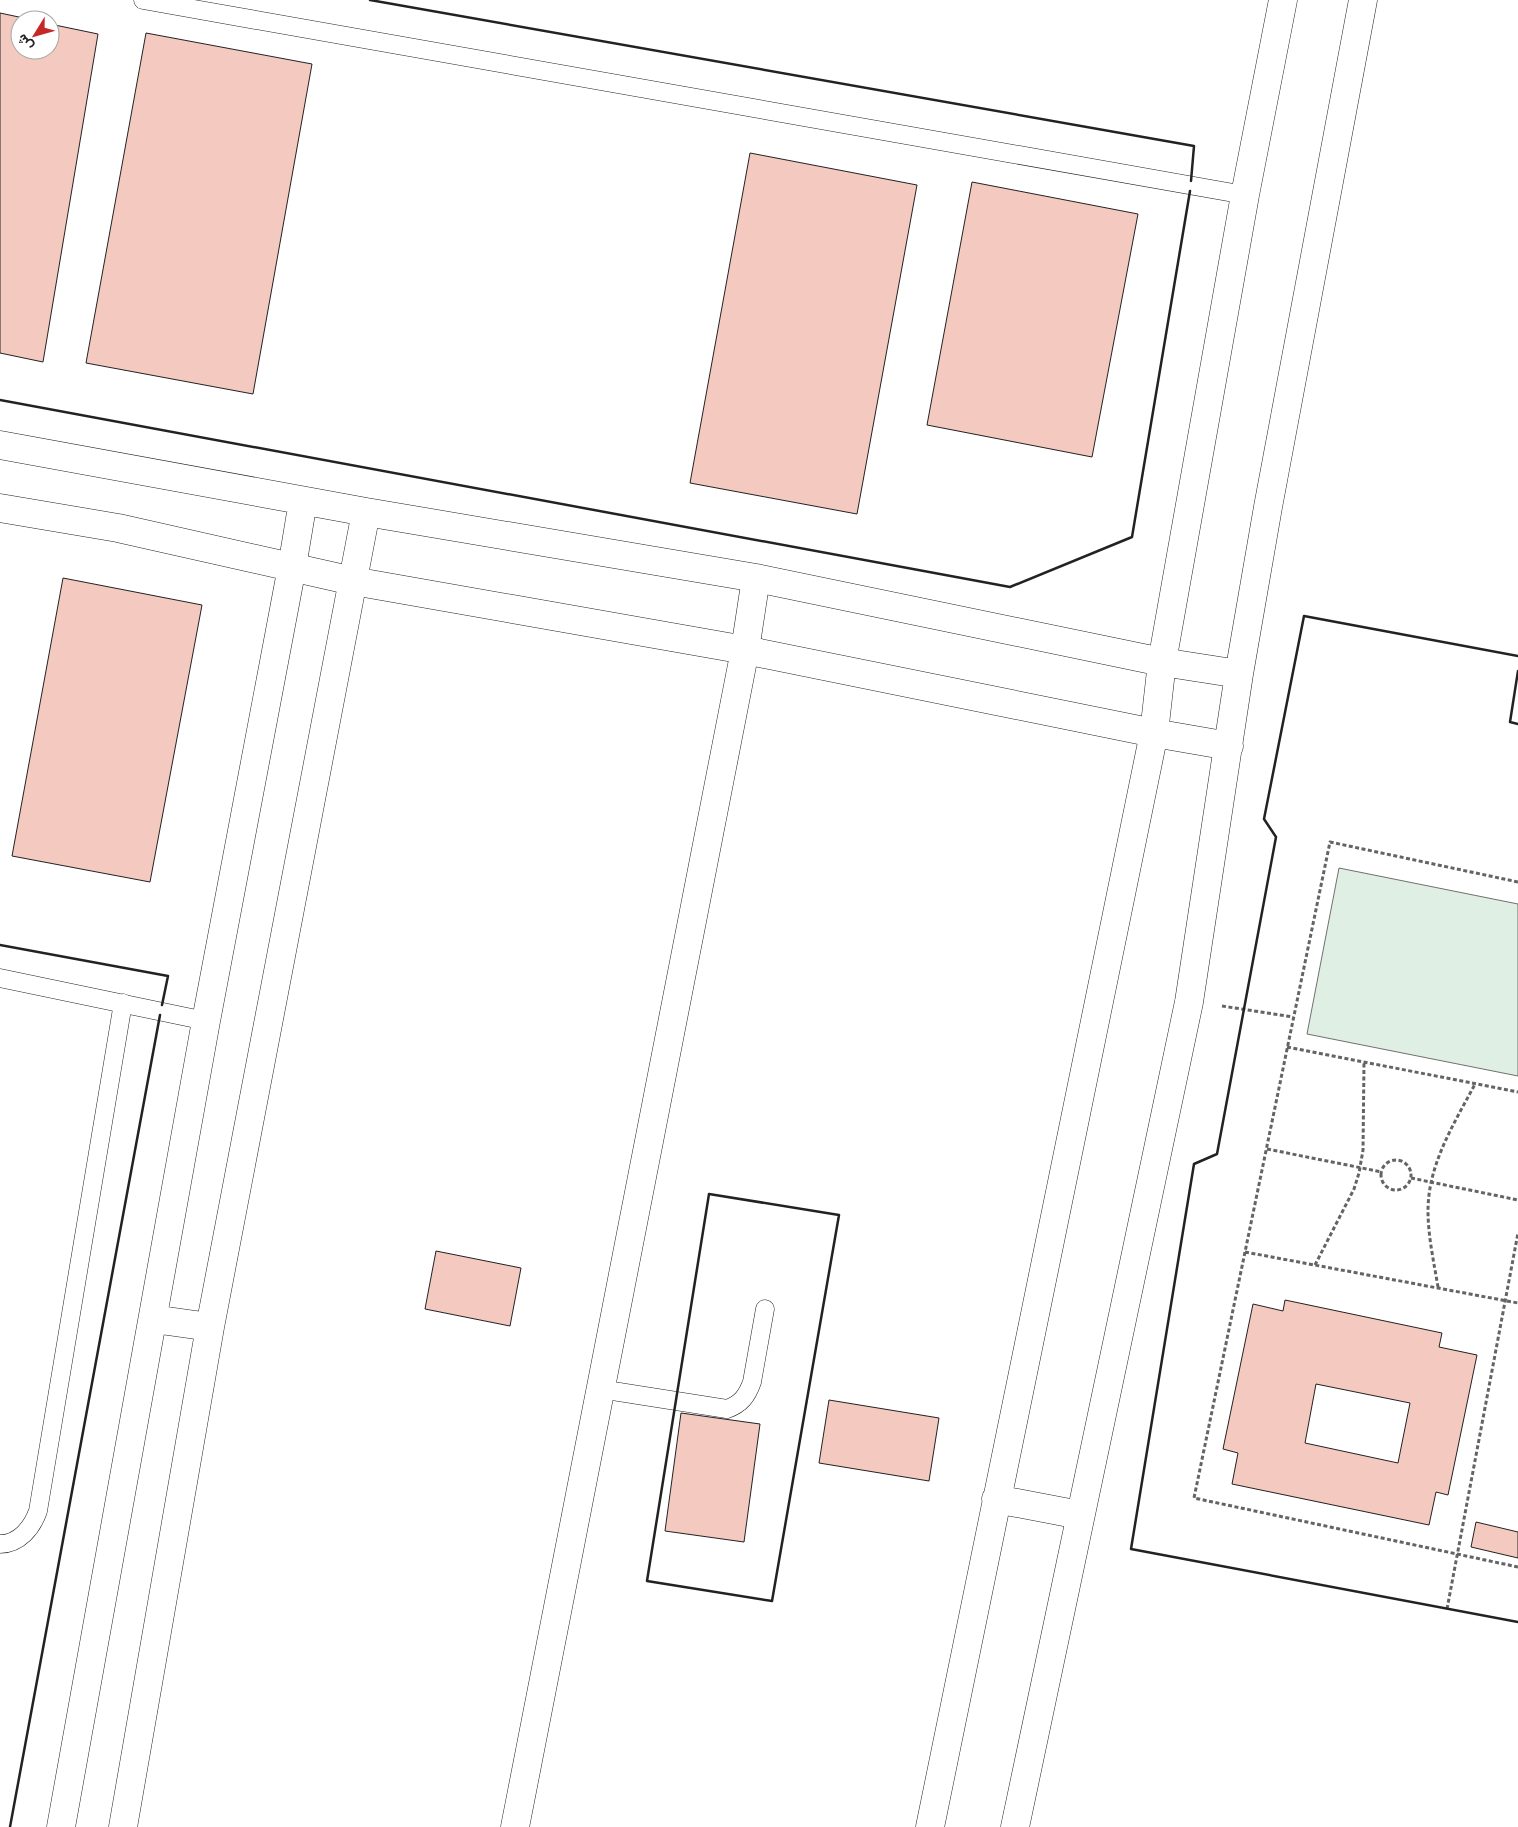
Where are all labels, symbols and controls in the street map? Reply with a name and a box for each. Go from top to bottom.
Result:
north arrow [10,10,60,60]
text: ش [12,31,37,55]

